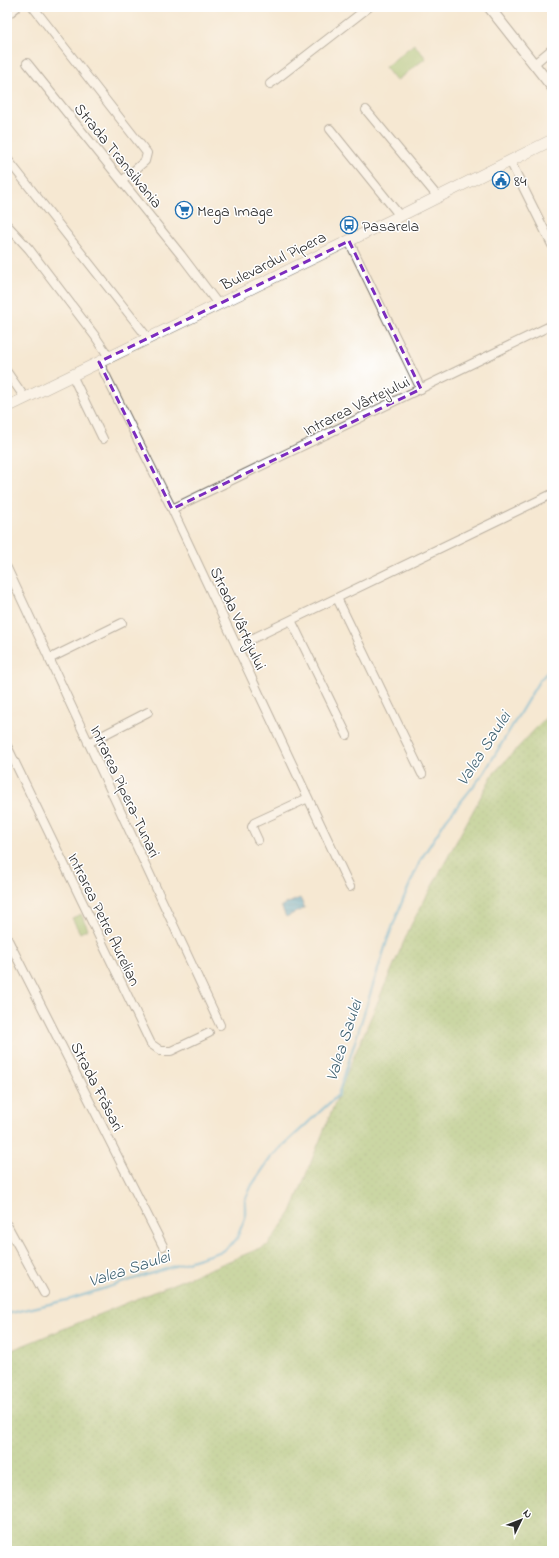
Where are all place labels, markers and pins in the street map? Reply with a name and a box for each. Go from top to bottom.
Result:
public building icon: 84 [491,170,511,190]
place label: 84 [514,170,527,194]
supermarket icon: Mega Image [174,200,194,220]
place label: Mega Image [197,200,274,224]
bus stop icon: Pasarela [339,215,359,235]
place label: Pasarela [362,215,419,239]

